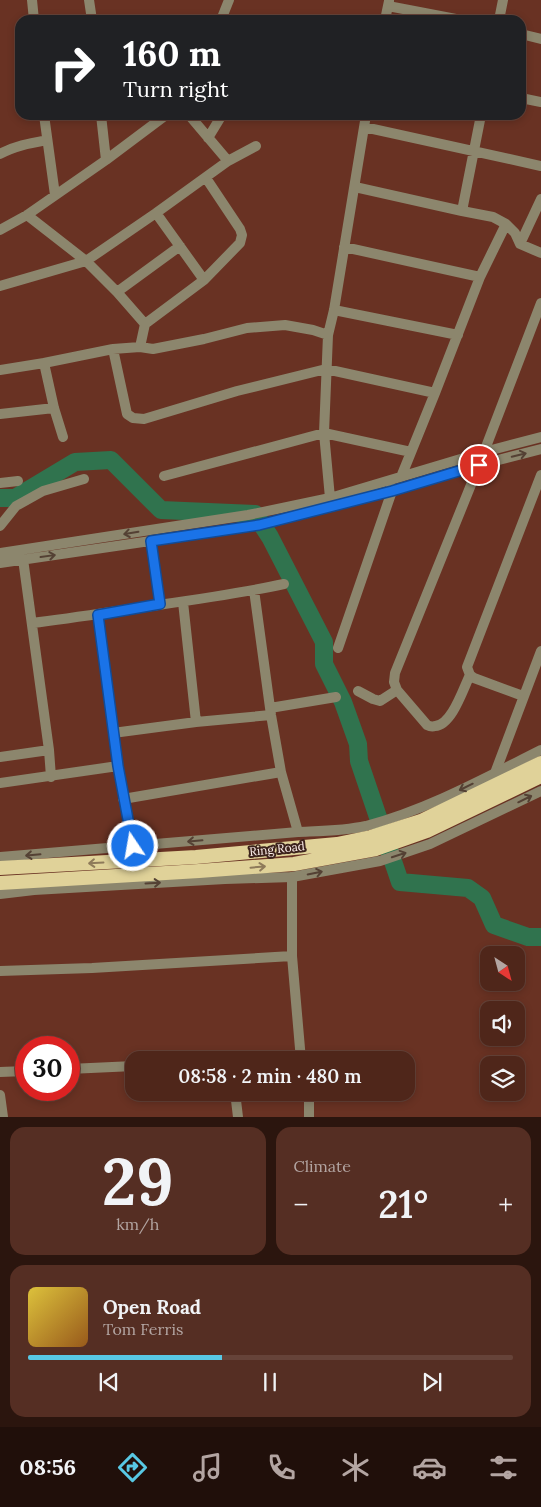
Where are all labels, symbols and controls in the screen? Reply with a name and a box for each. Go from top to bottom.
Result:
text: 160 m [123,31,221,76]
icon: right [40,35,105,100]
text: Turn right [123,75,228,103]
pin [458,444,500,486]
one-way arrow [511,450,527,459]
icon: arrive [465,451,493,479]
one-way arrow [123,528,139,538]
one-way arrow [40,550,56,560]
one-way arrow [459,782,474,792]
one-way arrow [518,794,533,804]
position arrow [106,819,158,871]
one-way arrow [187,836,203,846]
street label: Ring Road [248,838,305,859]
one-way arrow [390,849,406,859]
one-way arrow [25,850,41,859]
one-way arrow [89,858,105,867]
one-way arrow [250,862,266,871]
one-way arrow [307,867,323,877]
one-way arrow [145,878,161,887]
north arrow [480,946,525,991]
map controls [480,946,525,1101]
button: sound [480,1001,525,1046]
speed limit sign: 30 [15,1036,80,1101]
button: layers [480,1056,525,1101]
text: 08:58 · 2 min · 480 m [178,1064,362,1088]
text: 29 [102,1140,174,1223]
text: Climate [294,1156,351,1176]
text: 21° [378,1180,428,1228]
text: − [294,1187,308,1223]
text: + [498,1187,513,1223]
text: km/h [116,1214,159,1234]
text: Open Road [103,1295,201,1319]
text: Tom Ferris [103,1319,183,1339]
icon: previous [95,1368,123,1396]
icon: pause [256,1368,284,1396]
icon: next [418,1368,446,1396]
icon: directions [115,1450,150,1485]
icon: music [190,1450,225,1485]
icon: phone [264,1450,299,1485]
icon: climate [338,1450,373,1485]
icon: car [412,1450,447,1485]
icon: filters [486,1450,521,1485]
text: 08:56 [20,1453,76,1481]

